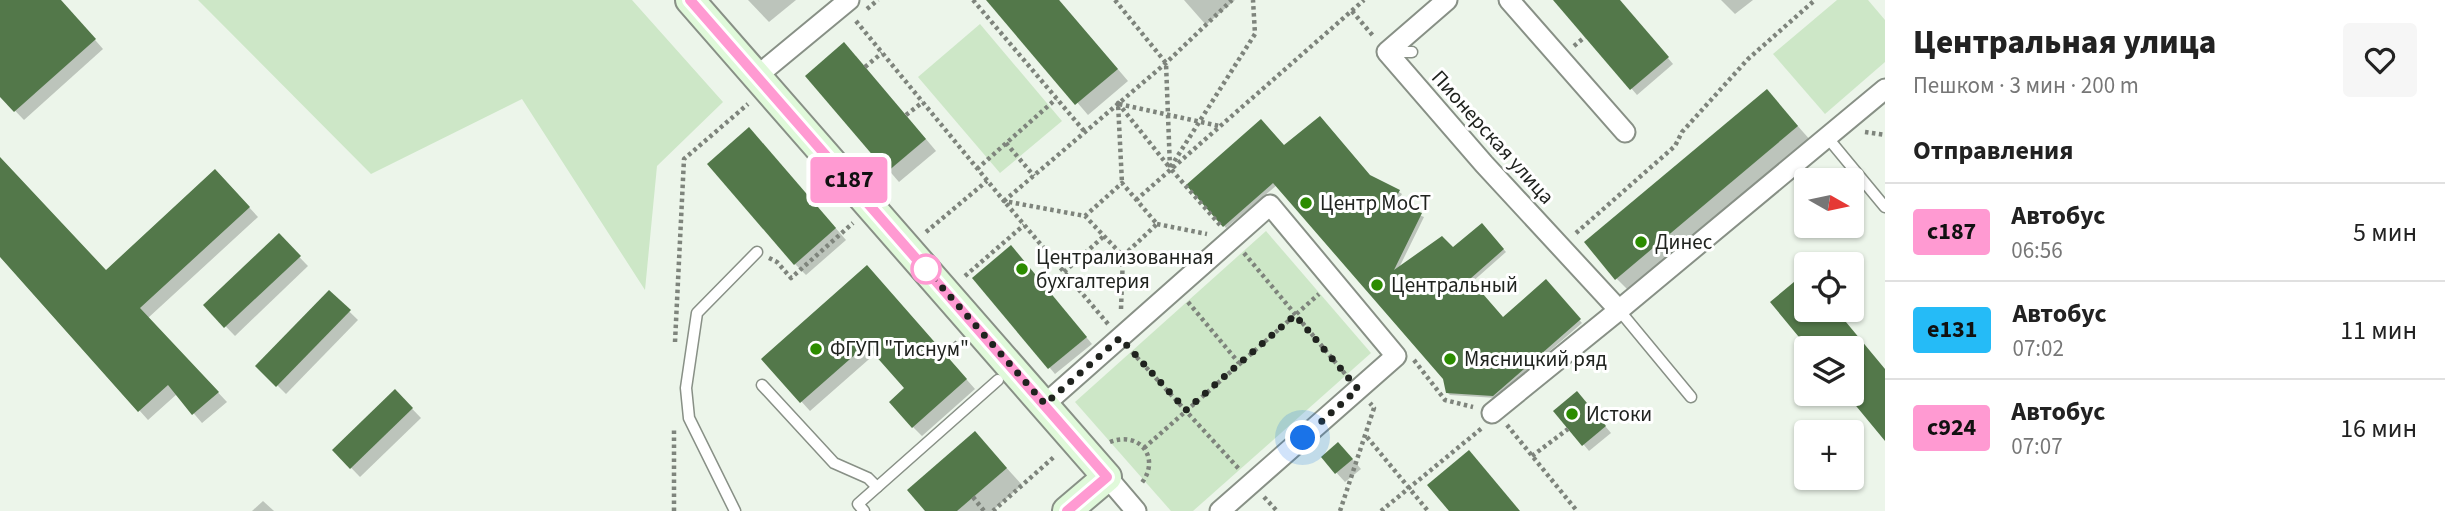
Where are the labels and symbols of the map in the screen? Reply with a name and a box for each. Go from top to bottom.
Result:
street label: Пионерская улица [1425,63,1561,211]
line badge: с187 [800,157,898,203]
north arrow [1794,168,1864,238]
place label: Центр МоСТ [1320,188,1431,218]
marker: Центр МоСТ [1298,195,1314,211]
place label: Динес [1655,227,1713,257]
marker: Динес [1633,234,1649,250]
place label: Централизованная бухгалтерия [1036,242,1214,296]
unlabelled marker [911,254,941,284]
marker: Централизованная бухгалтерия [1014,261,1030,277]
place label: Центральный [1391,270,1518,300]
marker: Центральный [1369,277,1385,293]
place label: ФГУП "Тиснум" [830,334,969,364]
marker: ФГУП "Тиснум" [808,341,824,357]
place label: Мясницкий ряд [1464,344,1607,374]
marker: Мясницкий ряд [1442,351,1458,367]
place label: Истоки [1586,399,1652,429]
marker: Истоки [1564,406,1580,422]
your location [1285,420,1320,455]

